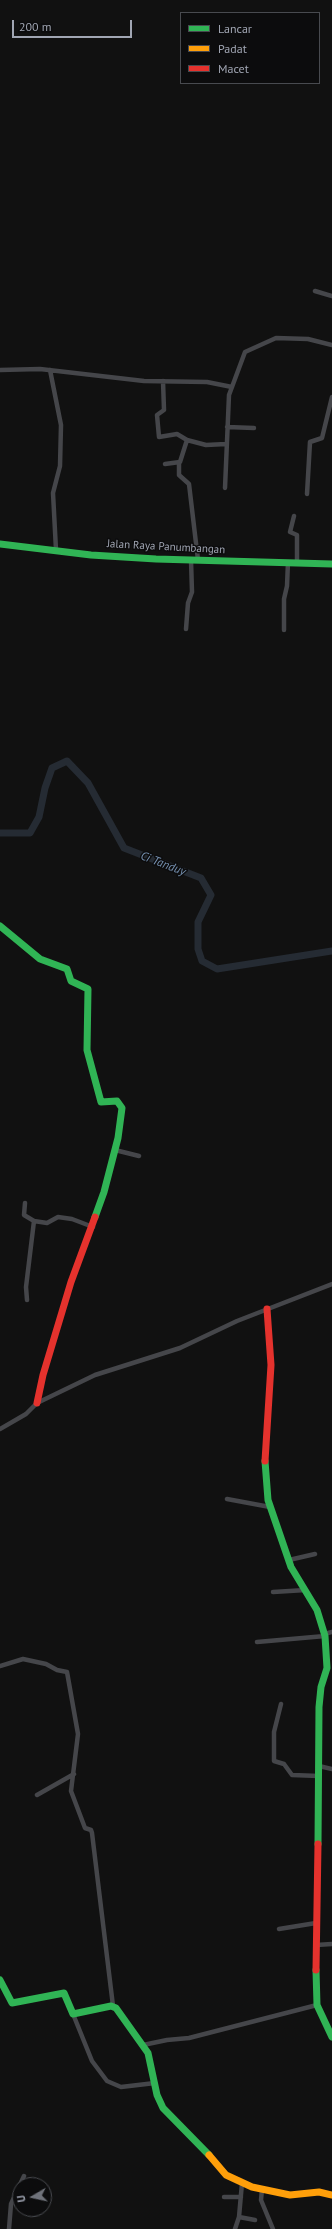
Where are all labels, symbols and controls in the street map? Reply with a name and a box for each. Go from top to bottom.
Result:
scale bar [14,12,134,38]
legend [180,12,320,84]
text: 200 m [19,19,52,34]
text: Lancar [218,21,252,36]
text: Padat [218,41,247,56]
text: Macet [218,61,249,76]
street label: Jalan Raya Panumbangan [106,537,226,557]
water label: Ci Tanduy [138,849,188,879]
north arrow [12,2177,52,2217]
text: U [14,2194,29,2203]

